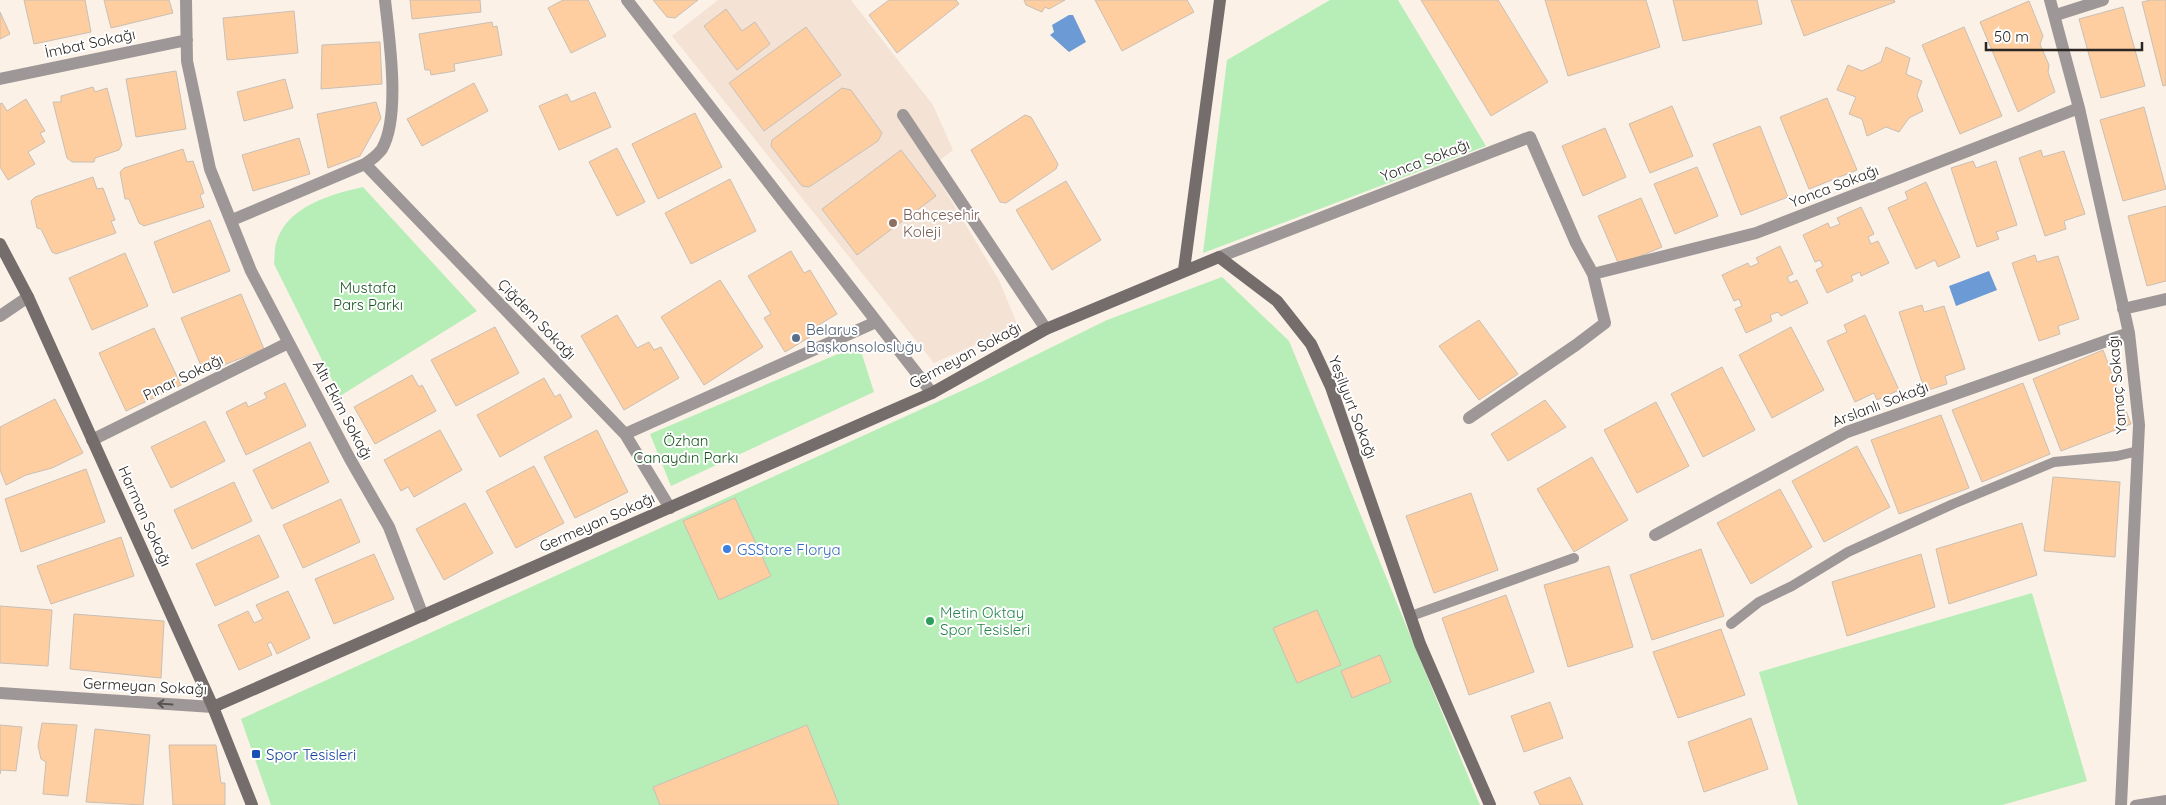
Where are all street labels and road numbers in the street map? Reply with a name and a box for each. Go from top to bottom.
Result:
street label: İmbat Sokağı [43,24,137,62]
street label: Yonca Sokağı [1378,134,1472,186]
street label: Yonca Sokağı [1787,160,1881,212]
street label: Çiğdem Sokağı [494,275,580,363]
street label: Germeyan Sokağı [906,317,1024,393]
street label: Yamaç Sokağı [2103,335,2131,435]
street label: Pınar Sokağı [140,349,226,405]
street label: Yeşilyurt Sokağı [1325,353,1381,461]
street label: Altı Ekim Sokağı [309,357,377,463]
street label: Arslanlı Sokağı [1829,377,1931,431]
street label: Harman Sokağı [114,463,176,569]
street label: Germeyan Sokağı [536,488,658,556]
street label: Germeyan Sokağı [82,673,208,699]

